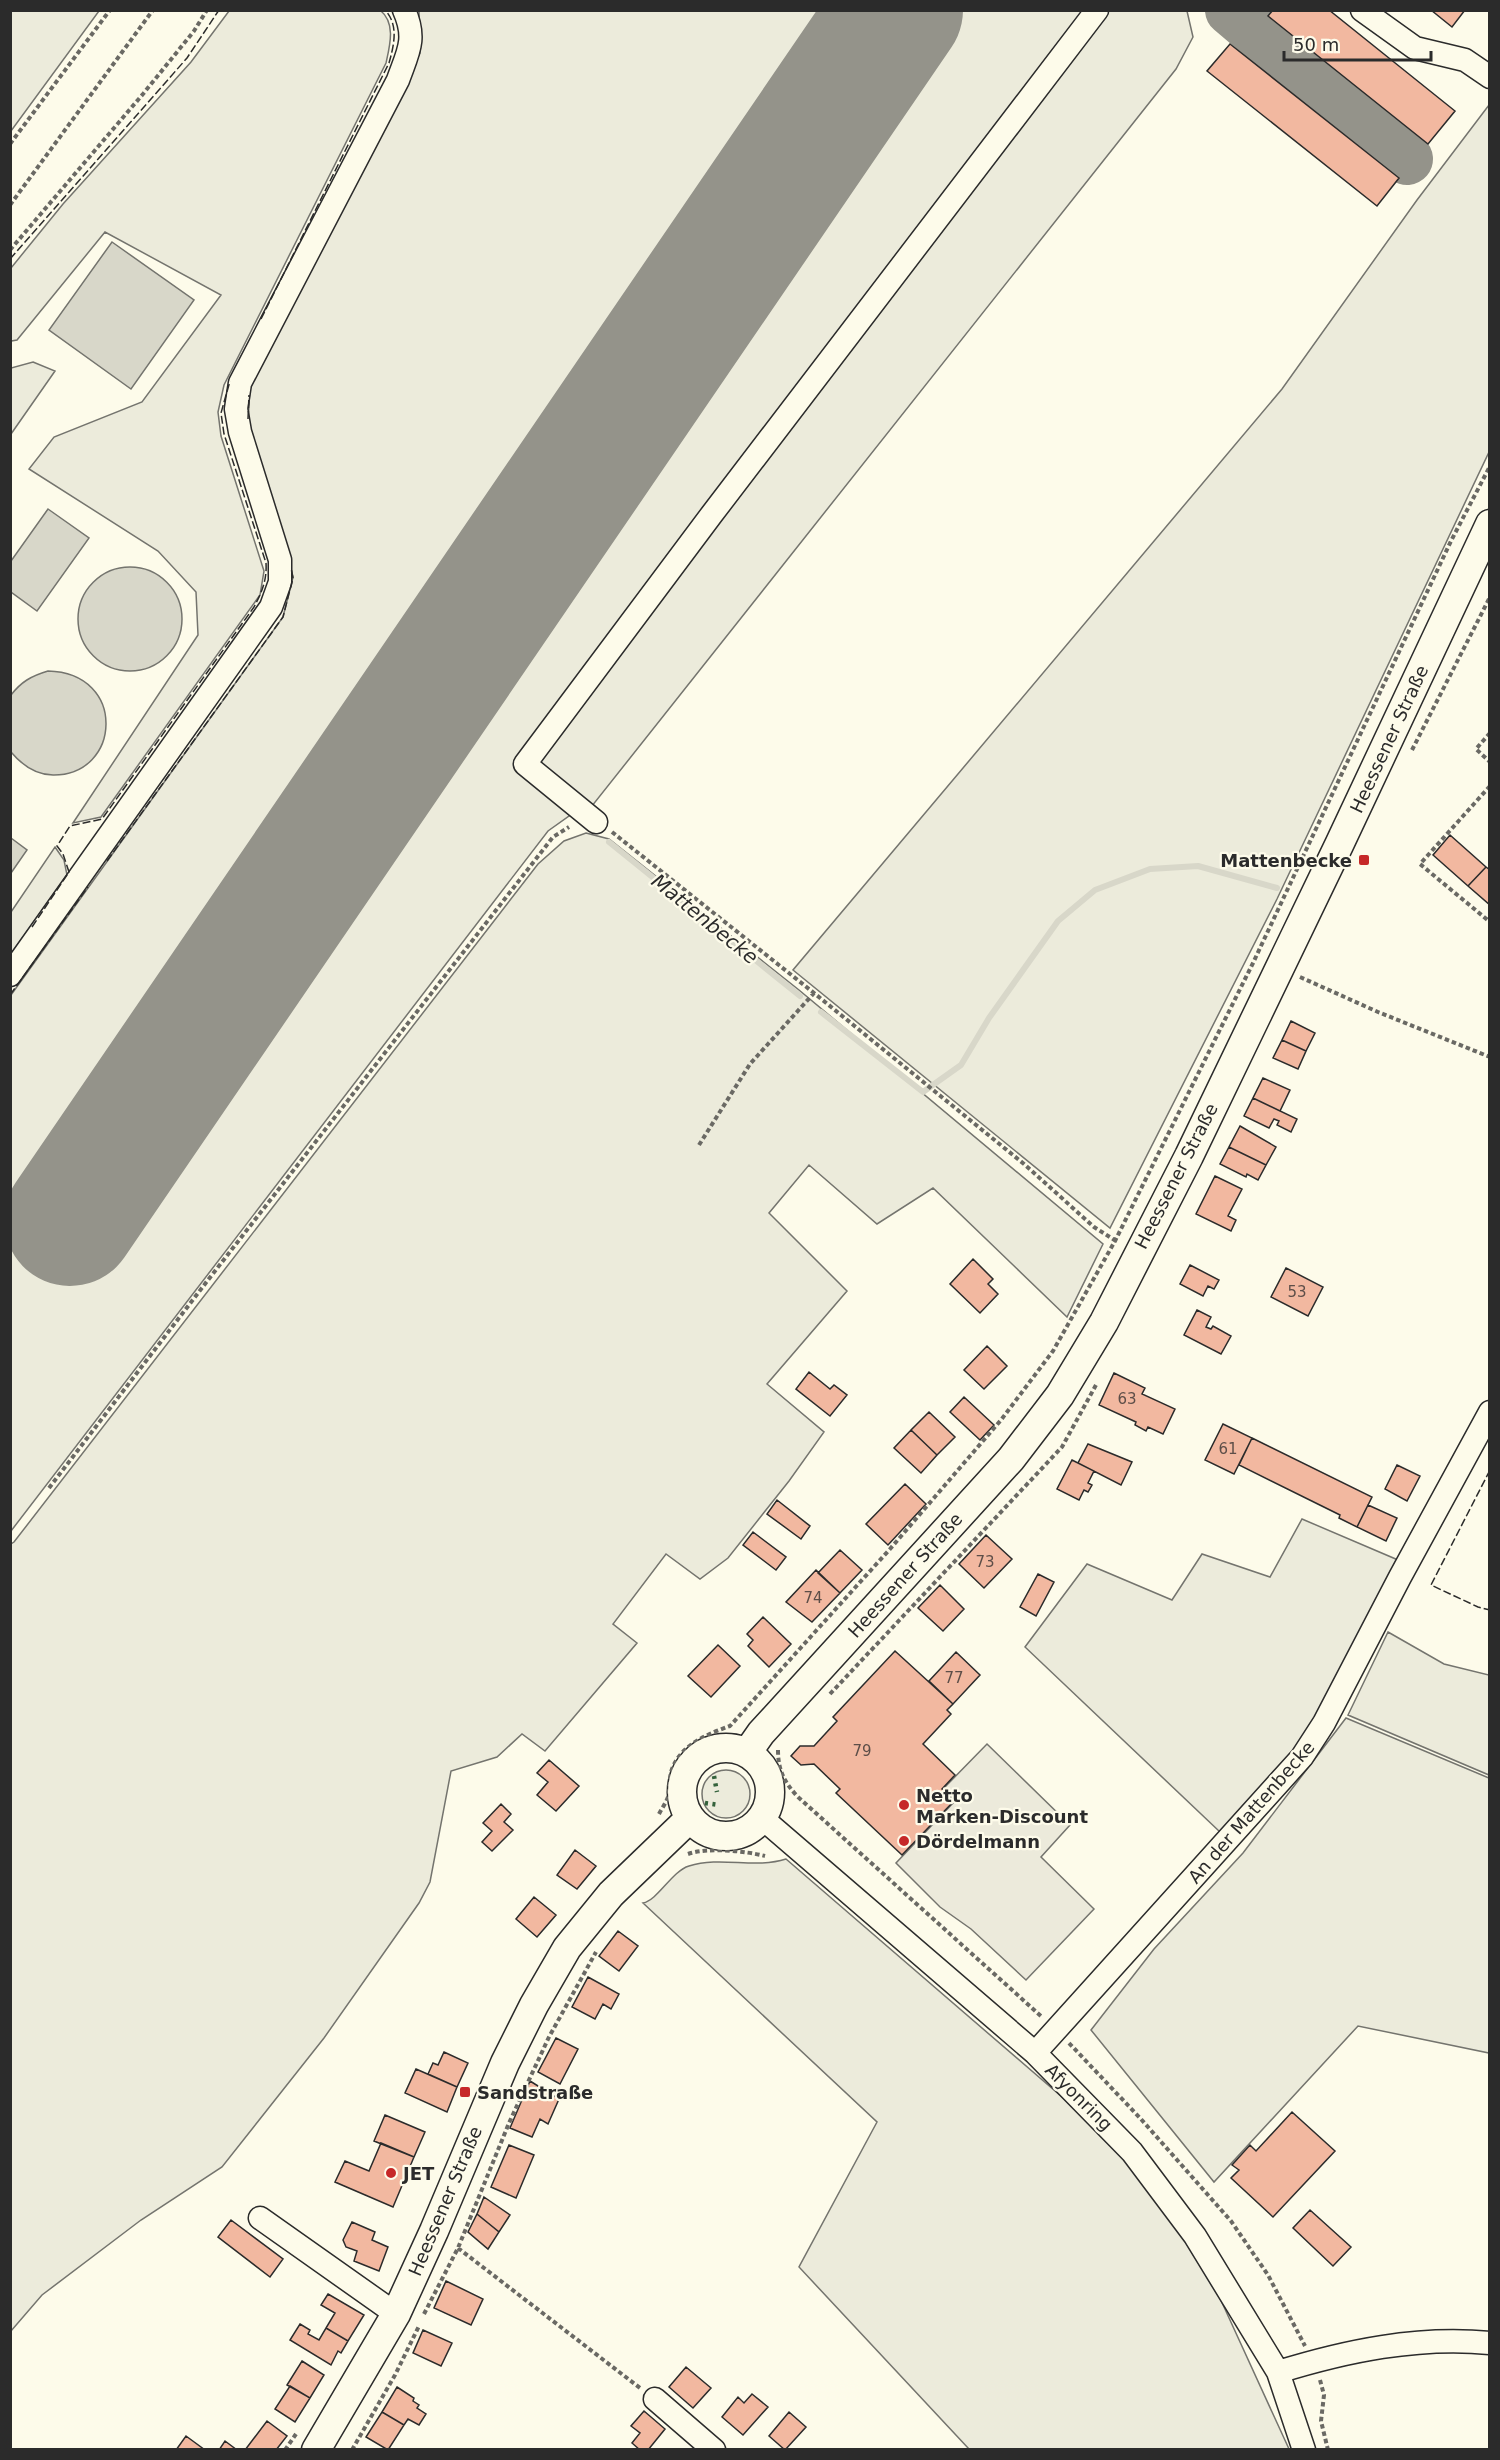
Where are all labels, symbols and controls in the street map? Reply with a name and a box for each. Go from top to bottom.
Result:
scale bar [1284,24,1431,62]
text: 50 m [1293,34,1339,55]
street label: Heessener Straße [1346,662,1432,816]
place label: Mattenbecke [1220,850,1352,871]
marker: Mattenbecke [1357,853,1371,867]
water label: Mattenbecke [647,869,763,969]
street label: Heessener Straße [1130,1100,1222,1252]
house number: 53 [1287,1283,1307,1301]
house number: 63 [1117,1390,1137,1408]
house number: 61 [1218,1440,1238,1458]
street label: Heessener Straße [844,1508,966,1642]
house number: 73 [975,1553,995,1571]
house number: 74 [803,1589,823,1607]
house number: 77 [944,1669,964,1687]
street label: An der Mattenbecke [1184,1737,1318,1887]
house number: 79 [852,1742,872,1760]
place label: Netto Marken-Discount [916,1785,1088,1827]
marker: Netto Marken-Discount [897,1798,911,1812]
place label: Dördelmann [916,1831,1040,1852]
marker: Dördelmann [897,1834,911,1848]
street label: Afyonring [1041,2059,1117,2135]
place label: Sandstraße [477,2082,593,2103]
marker: Sandstraße [458,2085,472,2099]
street label: Heessener Straße [404,2123,486,2279]
place label: JET [401,2163,435,2184]
marker: JET [384,2166,398,2180]

